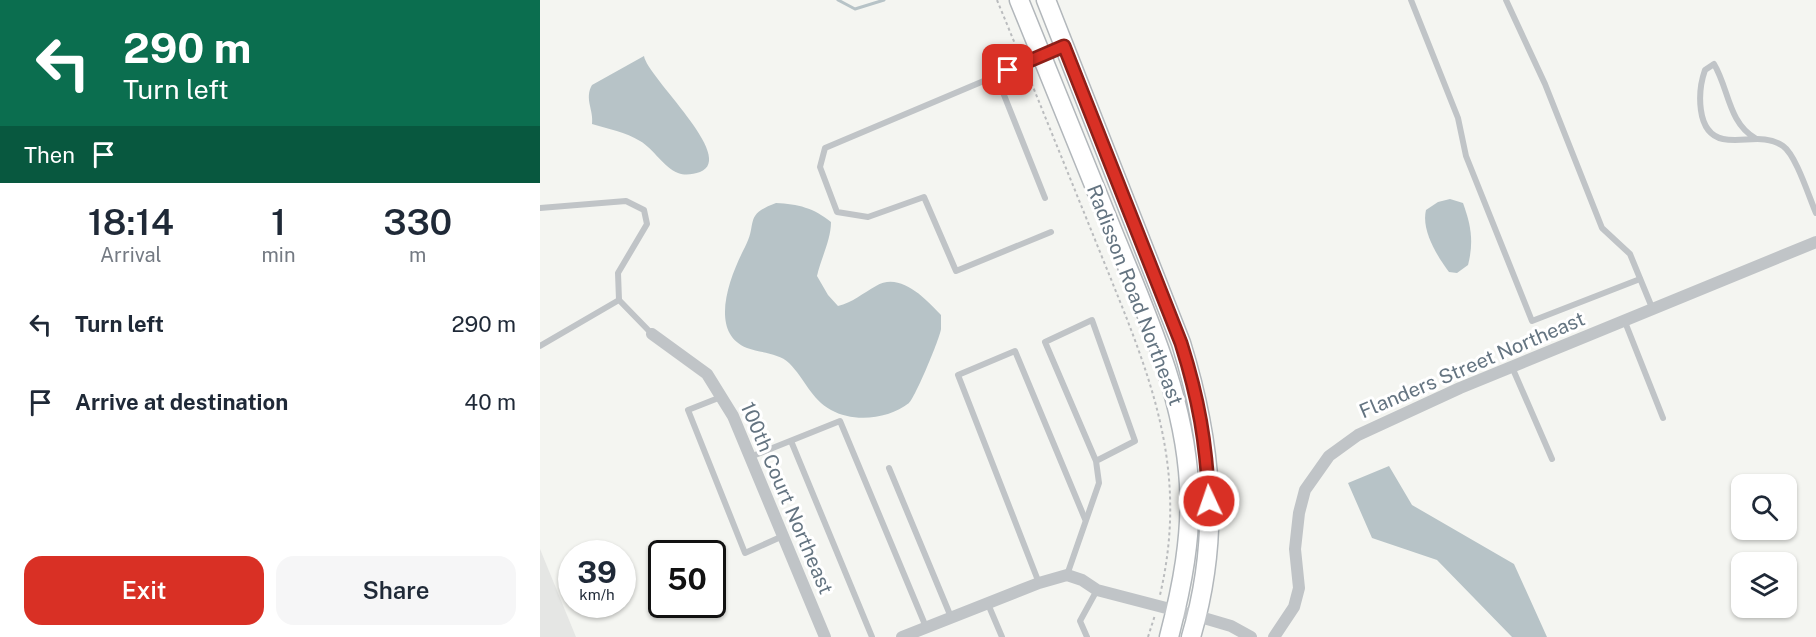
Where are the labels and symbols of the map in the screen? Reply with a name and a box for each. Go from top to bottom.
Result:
pin [982,44,1033,95]
street label: Radisson Road Northeast [1082,181,1188,409]
street label: Flanders Street Northeast [1356,307,1588,423]
street label: 100th Court Northeast [736,398,838,598]
position arrow [1177,469,1241,533]
speed limit sign: 50 [648,540,726,618]

